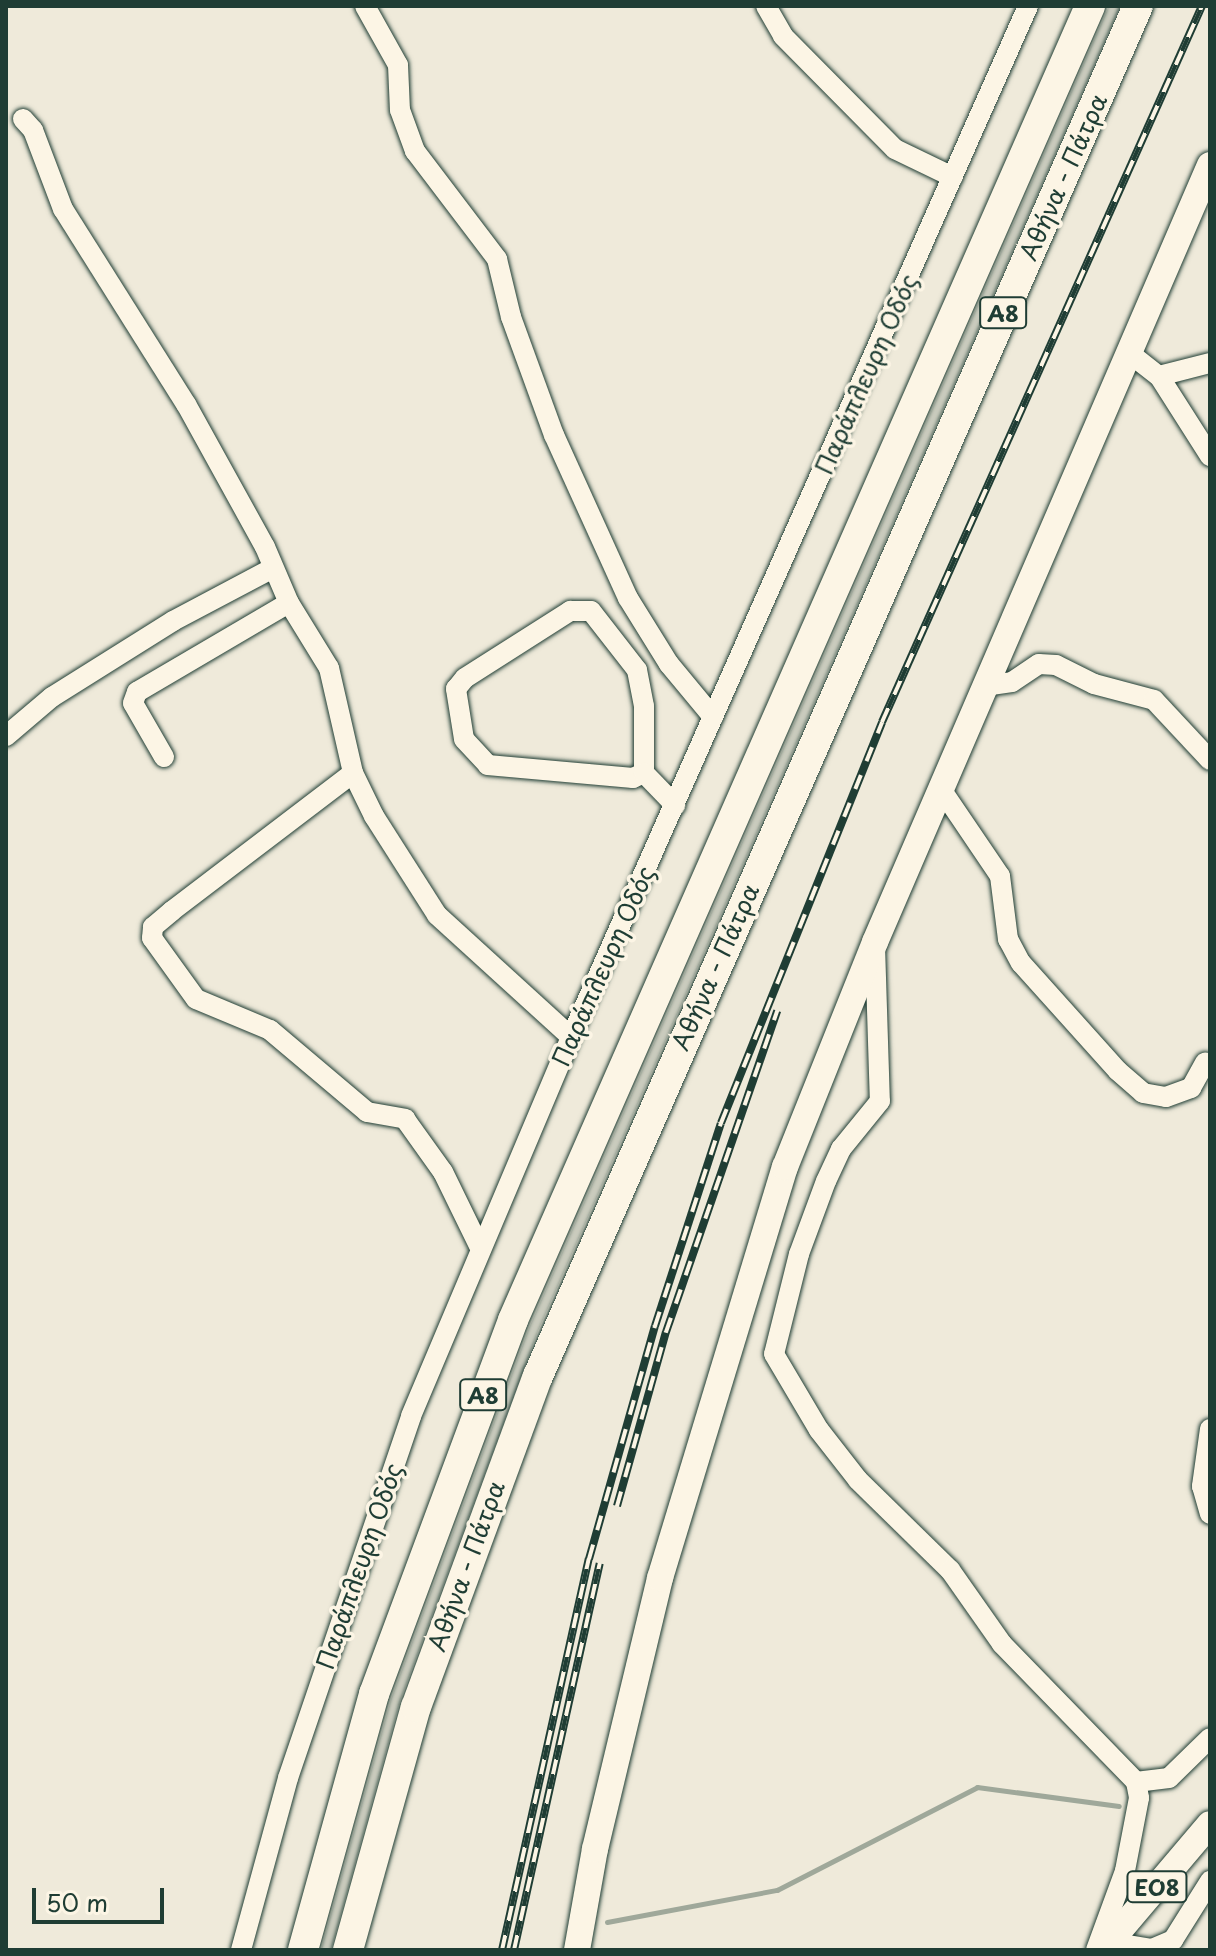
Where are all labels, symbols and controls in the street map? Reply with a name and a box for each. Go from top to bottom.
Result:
street label: Αθήνα - Πάτρα [1013,89,1113,265]
street label: Παράπλευρη Οδός [809,269,923,479]
road number: Α8 [979,295,1027,331]
street label: Παράπλευρη Οδός [546,861,660,1071]
street label: Αθήνα - Πάτρα [665,879,765,1055]
road number: Α8 [459,1377,507,1413]
street label: Παράπλευρη Οδός [310,1459,408,1673]
street label: Αθήνα - Πάτρα [422,1476,510,1656]
road number: ΕΟ8 [1125,1869,1189,1905]
scale bar [36,1872,168,1922]
text: 50 m [46,1884,108,1920]

